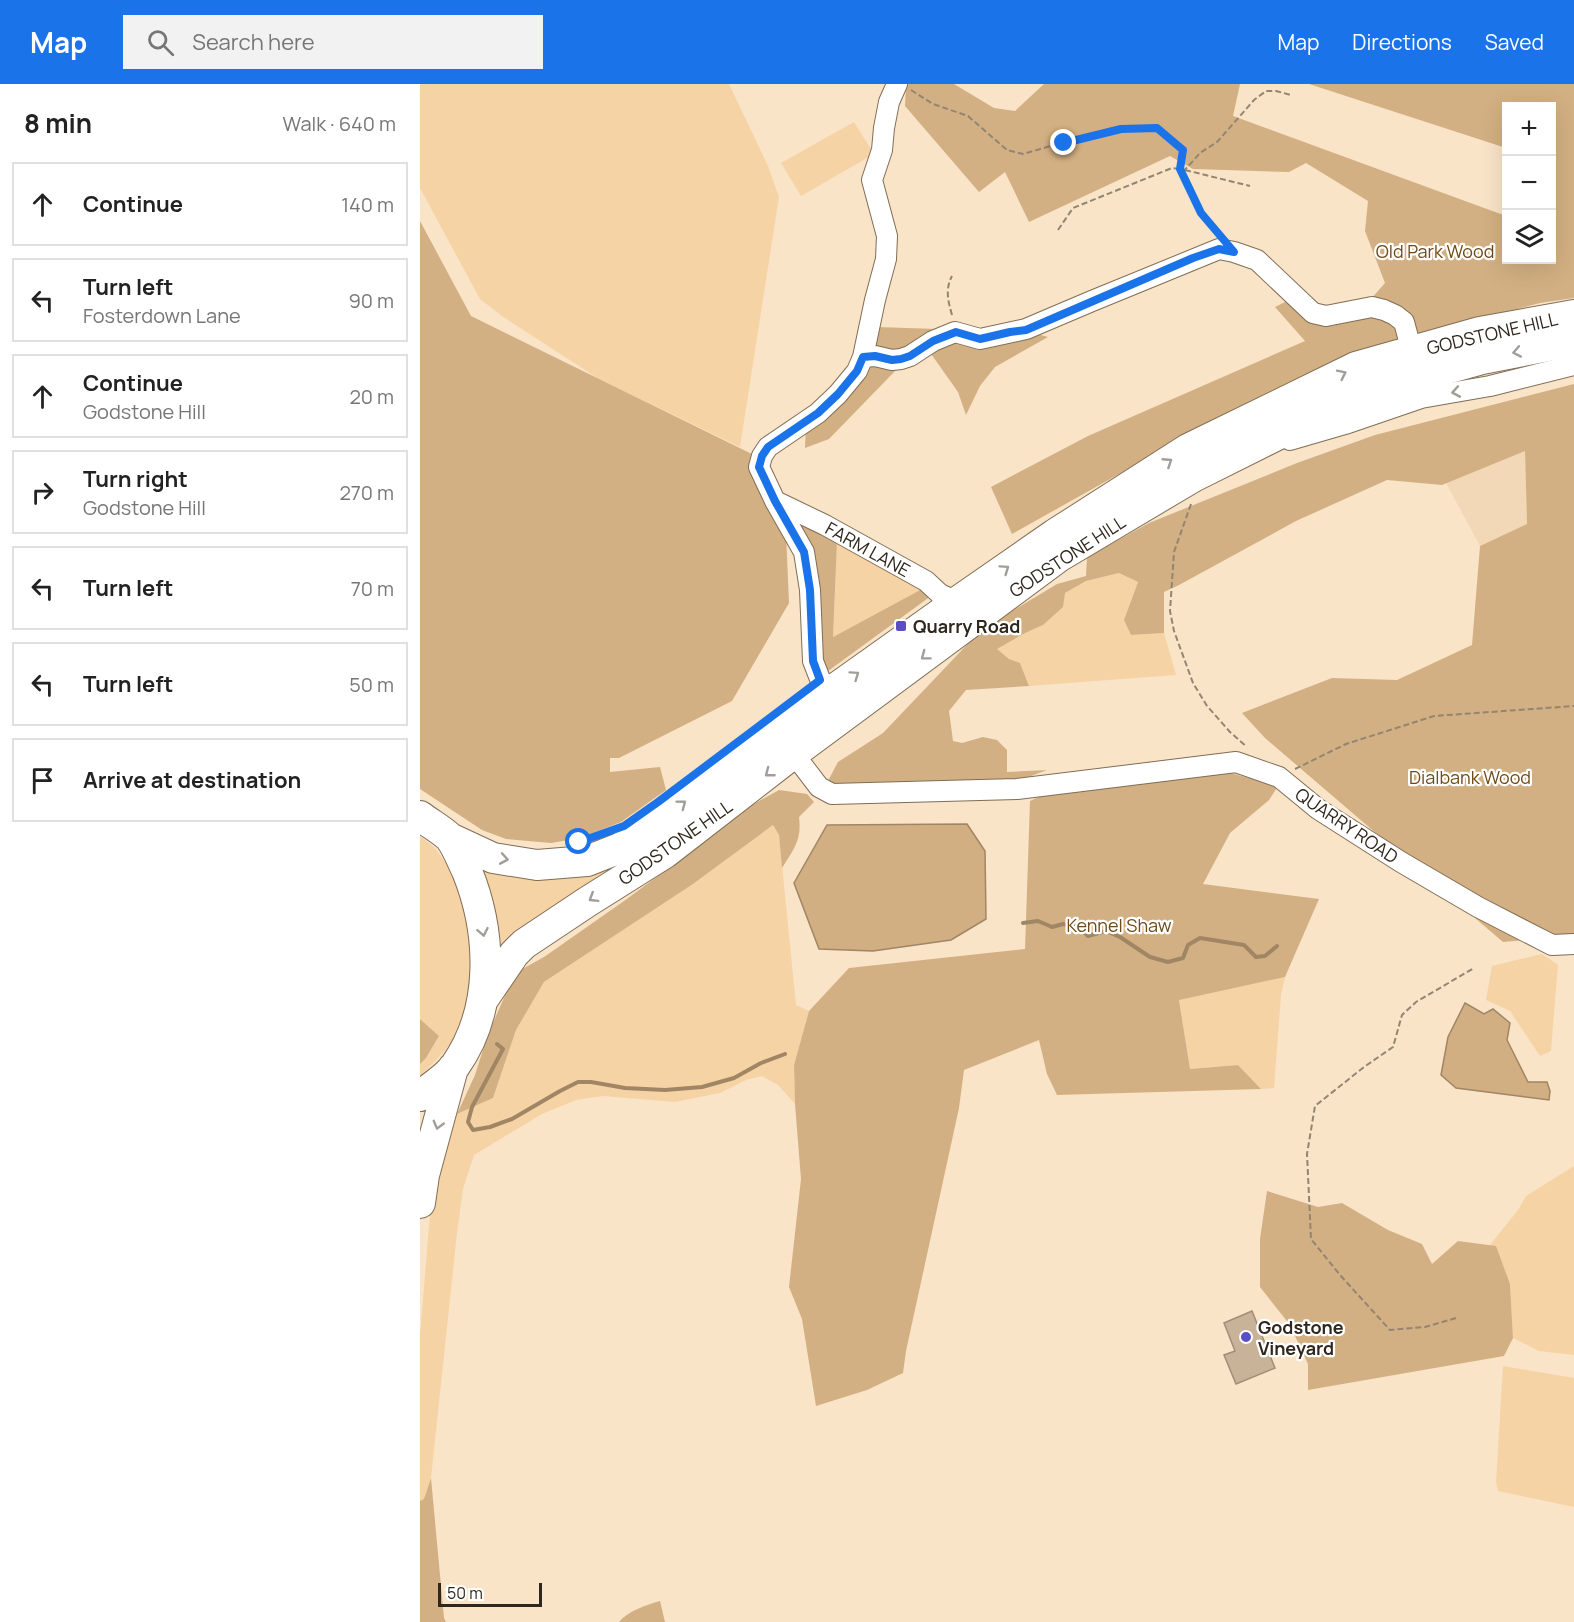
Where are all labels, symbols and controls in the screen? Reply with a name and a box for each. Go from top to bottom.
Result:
search box [123,15,543,69]
text: Map [30,23,87,61]
icon: search [144,26,177,59]
text: Search here [192,27,315,57]
text: Map [1278,28,1319,56]
text: Directions [1352,28,1452,56]
text: Saved [1485,28,1544,56]
map controls [1502,102,1556,264]
button: + [1502,102,1556,156]
text: 8 min [24,105,92,141]
text: Walk · 640 m [283,110,396,137]
route end [1050,129,1076,155]
button: − [1502,156,1556,210]
icon: ahead [26,188,59,221]
text: Continue [83,189,183,219]
text: 140 m [341,191,394,218]
button: layers [1502,210,1556,264]
park label: Old Park Wood [1376,239,1494,263]
text: Turn left [83,272,173,302]
icon: left [26,284,59,317]
text: 90 m [348,287,394,314]
text: Fosterdown Lane [83,302,241,329]
street label: GODSTONE HILL [1424,306,1560,360]
one-way arrow [1512,345,1522,358]
text: Continue [83,368,183,398]
one-way arrow [1335,369,1346,381]
icon: ahead [26,380,59,413]
text: 20 m [349,383,394,410]
one-way arrow [1451,385,1461,398]
text: Godstone Hill [83,398,206,425]
one-way arrow [1162,457,1172,469]
text: Turn right [83,464,188,494]
icon: right [26,476,59,509]
text: 270 m [339,479,394,506]
text: Godstone Hill [83,494,206,521]
street label: GODSTONE HILL [1004,510,1130,602]
street label: FARM LANE [821,516,915,582]
one-way arrow [998,565,1009,576]
icon: left [26,572,59,605]
text: Turn left [83,573,173,603]
text: 70 m [351,575,394,602]
place label: Quarry Road [913,614,1020,638]
marker: Quarry Road [894,619,908,633]
one-way arrow [921,649,932,660]
icon: left [26,668,59,701]
text: Turn left [83,669,173,699]
text: 50 m [349,671,394,698]
one-way arrow [848,671,859,682]
icon: arrive [26,764,59,797]
text: Arrive at destination [83,765,301,795]
one-way arrow [765,765,776,776]
park label: Dialbank Wood [1409,765,1531,789]
street label: QUARRY ROAD [1291,782,1403,868]
street label: GODSTONE HILL [613,794,737,890]
one-way arrow [675,800,686,811]
route start [565,828,591,854]
one-way arrow [499,853,509,865]
one-way arrow [589,890,600,901]
park label: Kennel Shaw [1066,913,1172,937]
one-way arrow [476,927,489,937]
one-way arrow [433,1119,445,1130]
place label: Godstone Vineyard [1258,1315,1344,1360]
marker: Godstone Vineyard [1239,1330,1253,1344]
scale bar [438,1580,542,1608]
text: 50 m [447,1582,483,1604]

